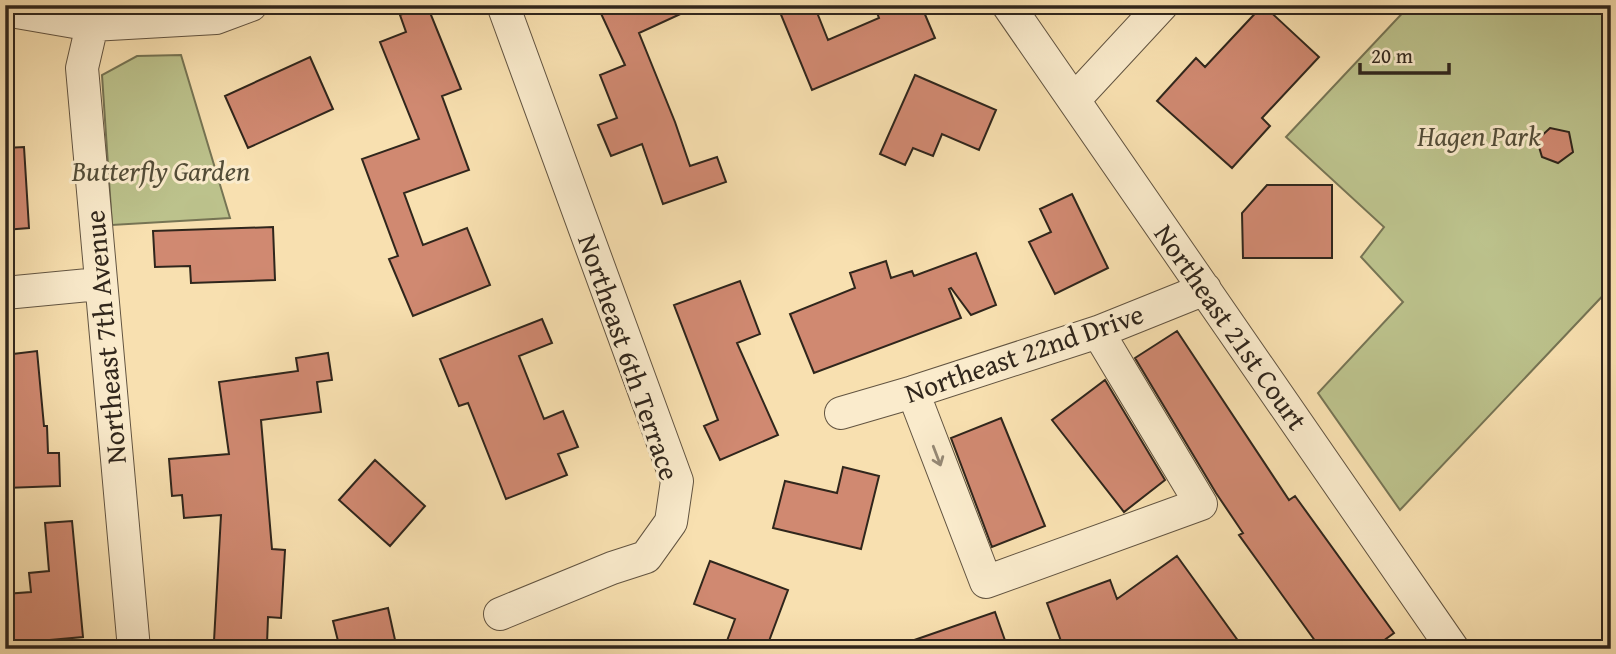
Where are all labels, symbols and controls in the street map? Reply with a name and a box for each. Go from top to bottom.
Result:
scale bar [1360,32,1450,76]
text: 20 m [1371,40,1413,71]
park label: Hagen Park [1416,115,1541,156]
park label: Butterfly Garden [71,150,250,191]
street label: Northeast 7th Avenue [73,208,136,466]
street label: Northeast 21st Court [1145,215,1318,438]
street label: Northeast 6th Terrace [568,228,691,485]
street label: Northeast 22nd Drive [899,292,1149,413]
one-way arrow [932,445,945,467]

